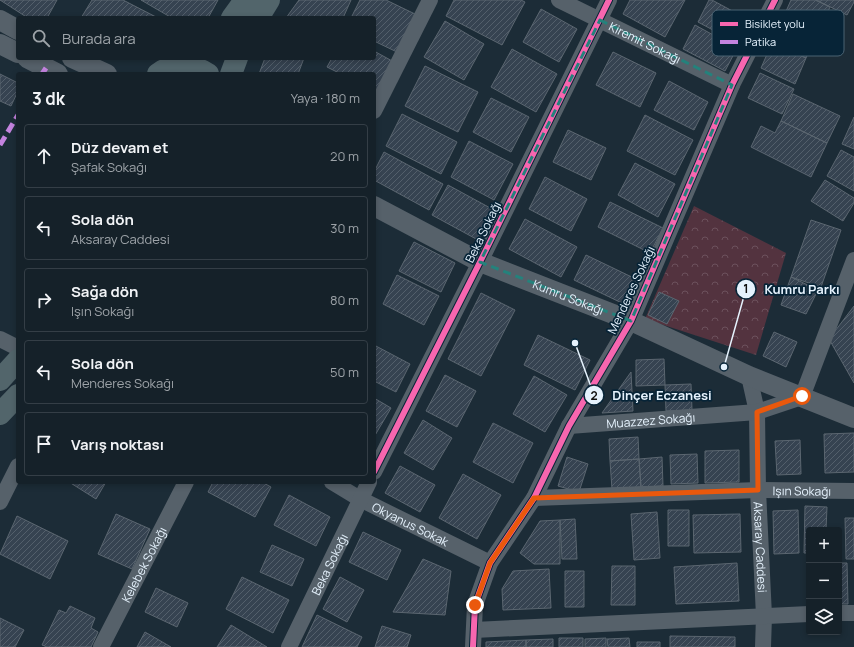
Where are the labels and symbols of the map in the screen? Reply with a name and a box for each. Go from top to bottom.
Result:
legend [712,10,844,56]
text: Bisiklet yolu [745,16,805,31]
street label: Kiremit Sokağı [606,17,684,67]
text: Patika [745,34,776,49]
street label: Beka Sokağı [461,198,505,266]
street label: Menderes Sokağı [603,243,659,337]
street label: Kumru Sokağı [531,275,607,318]
callout: Kumru Parkı [736,277,848,302]
text: 1 [743,280,749,297]
text: Kumru Parkı [764,280,840,298]
callout: Dinçer Eczanesi [584,383,720,408]
text: Dinçer Eczanesi [612,386,712,404]
text: 2 [590,387,598,404]
route start [793,387,811,405]
street label: Muazzez Sokağı [606,408,696,432]
street label: Işın Sokağı [772,482,831,499]
street label: Okyanus Sokak [369,498,453,550]
street label: Aksaray Caddesi [750,501,771,593]
street label: Kelebek Sokağı [117,524,170,605]
street label: Beka Sokağı [307,531,351,598]
route end [466,596,484,614]

